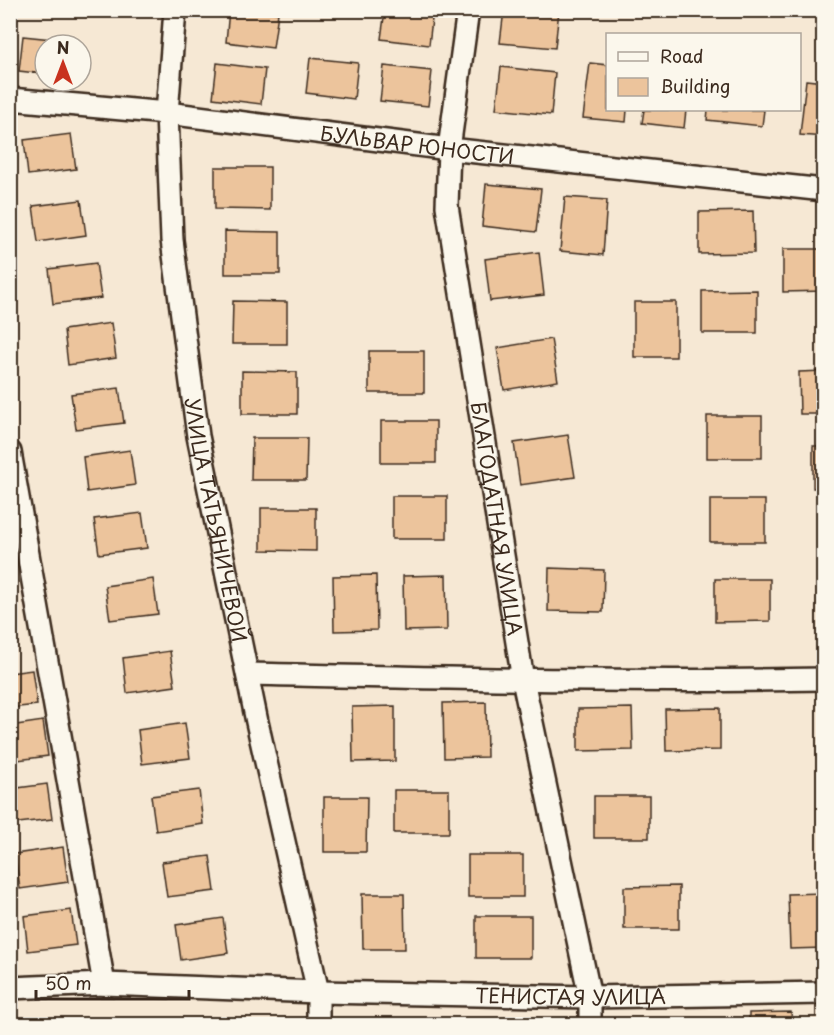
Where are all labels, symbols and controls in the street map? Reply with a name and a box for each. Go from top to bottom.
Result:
north arrow [33,33,93,93]
legend [606,33,801,111]
text: N [57,35,69,59]
text: Road [660,42,704,69]
text: Building [660,72,730,99]
street label: БУЛЬВАР ЮНОСТИ [319,118,516,171]
street label: УЛИЦА ТАТЬЯНИЧЕВОЙ [178,396,255,645]
street label: БЛАГОДАТНАЯ УЛИЦА [464,400,531,638]
scale bar [36,963,189,1001]
text: 50 m [45,969,92,996]
street label: ТЕНИСТАЯ УЛИЦА [475,980,666,1012]

